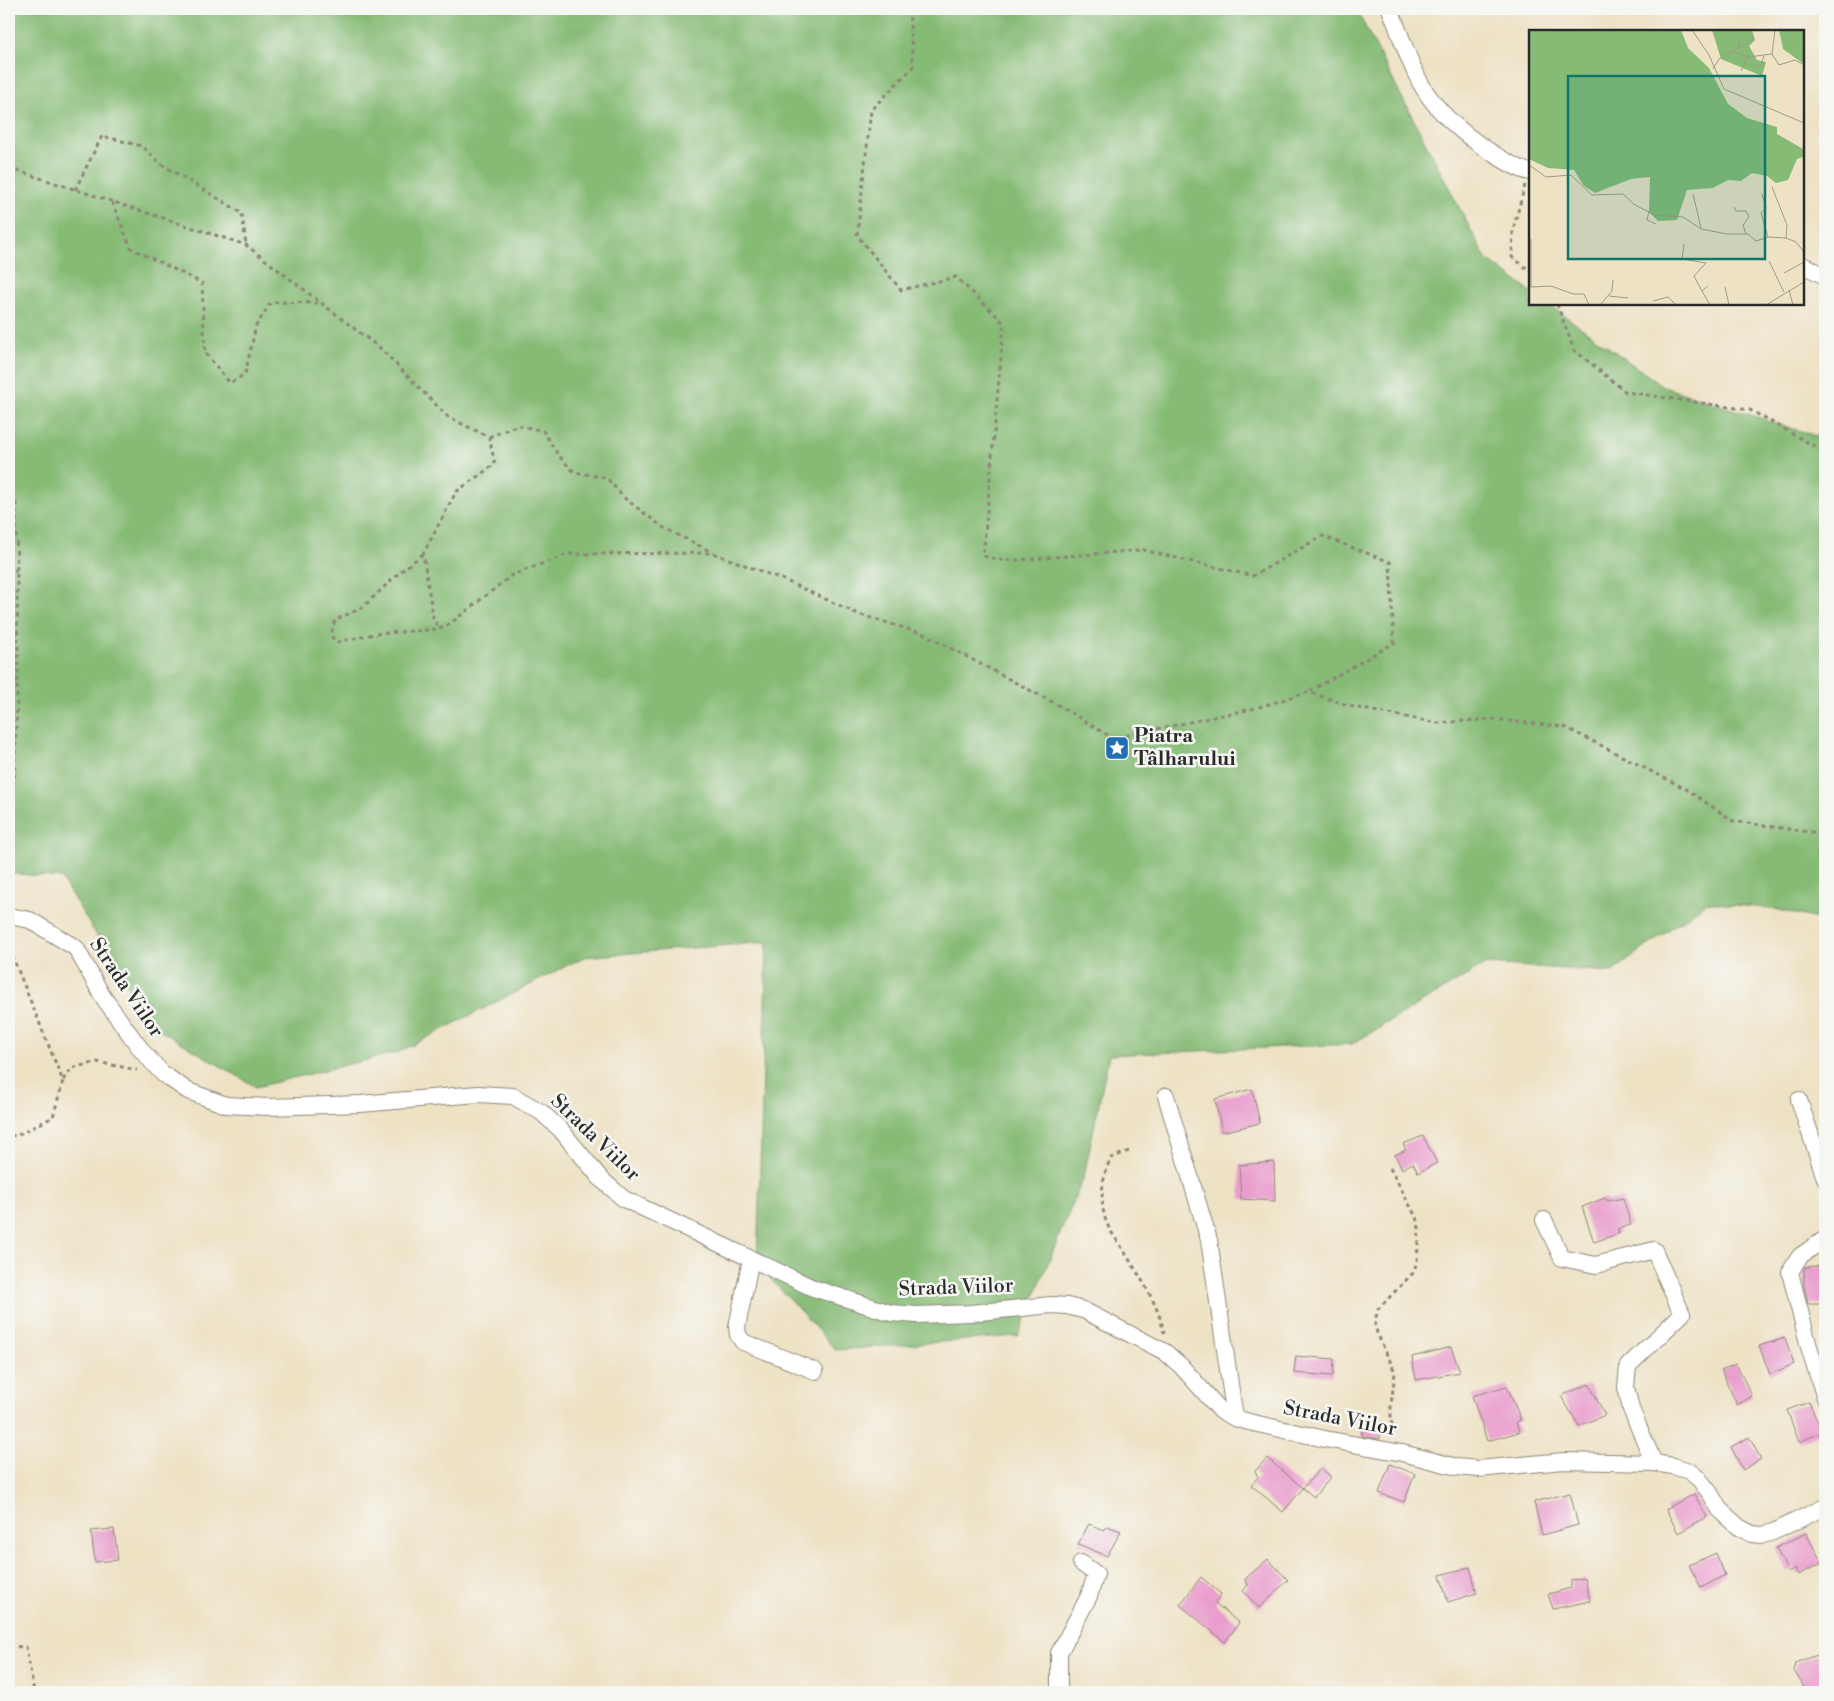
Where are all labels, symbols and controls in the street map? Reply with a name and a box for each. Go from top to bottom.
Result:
inset map [1529,30,1804,305]
place label: Piatra Tâlharului [1134,724,1236,772]
place icon: Piatra Tâlharului [1104,735,1130,761]
street label: Strada Viilor [83,933,169,1043]
street label: Strada Viilor [545,1089,645,1187]
street label: Strada Viilor [898,1273,1014,1302]
street label: Strada Viilor [1281,1396,1399,1442]

